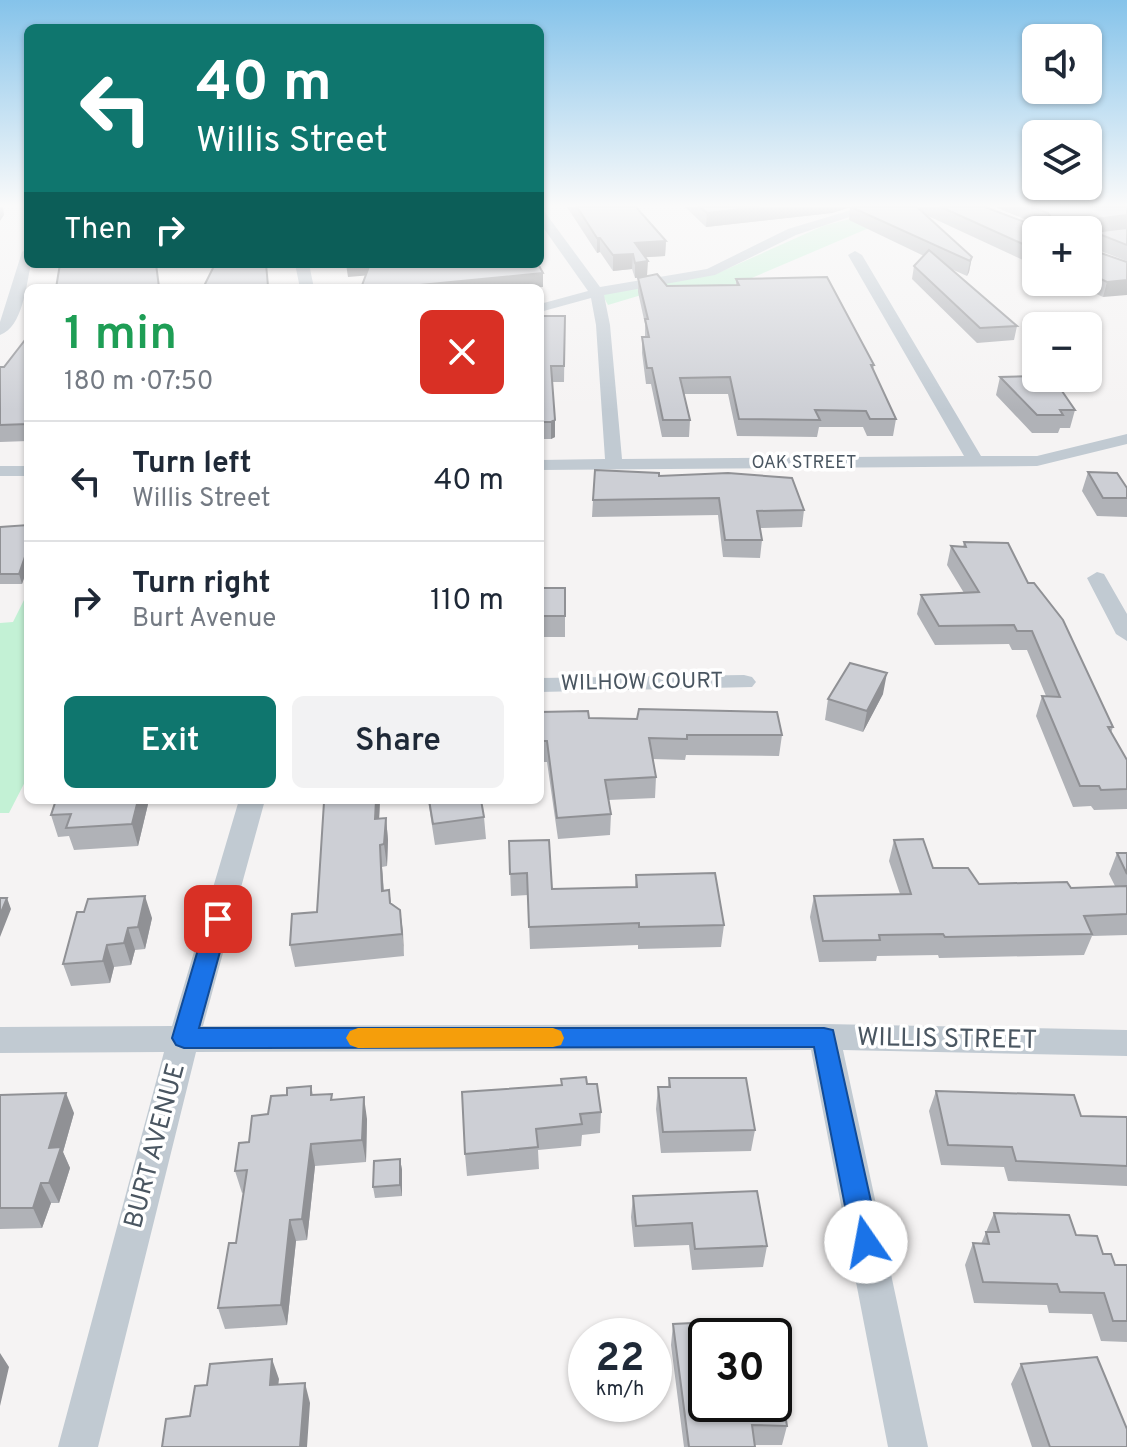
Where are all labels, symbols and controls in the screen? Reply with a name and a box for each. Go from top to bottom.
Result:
map controls [1022,24,1102,392]
button: sound [1022,24,1102,104]
text: 40 m [196,50,332,120]
icon: left [64,56,168,160]
text: Willis Street [196,119,388,165]
button: layers [1022,120,1102,200]
icon: right [148,208,192,252]
text: Then [64,212,132,249]
button: + [1022,216,1102,296]
text: 1 min [64,306,177,366]
button: close [420,310,504,394]
button: − [1022,312,1102,392]
text: 180 m · 07:50 [64,366,213,399]
text: Turn left [132,446,252,483]
street label: OAK STREET [751,452,857,475]
icon: left [64,459,108,503]
text: 40 m [434,463,504,500]
text: Willis Street [132,483,271,516]
text: Turn right [132,566,270,603]
icon: right [64,579,108,623]
text: 110 m [430,583,504,620]
text: Burt Avenue [132,603,276,636]
street label: WILHOW COURT [560,668,724,698]
button: Exit [64,696,276,788]
button: Share [292,696,504,788]
pin [184,885,252,953]
icon: arrive [196,897,240,941]
street label: WILLIS STREET [856,1022,1038,1058]
street label: BURT AVENUE [118,1060,194,1232]
position arrow [824,1200,908,1284]
speed limit sign: 30 [688,1318,792,1422]
text: 22 [596,1335,644,1385]
text: km/h [596,1377,644,1403]

